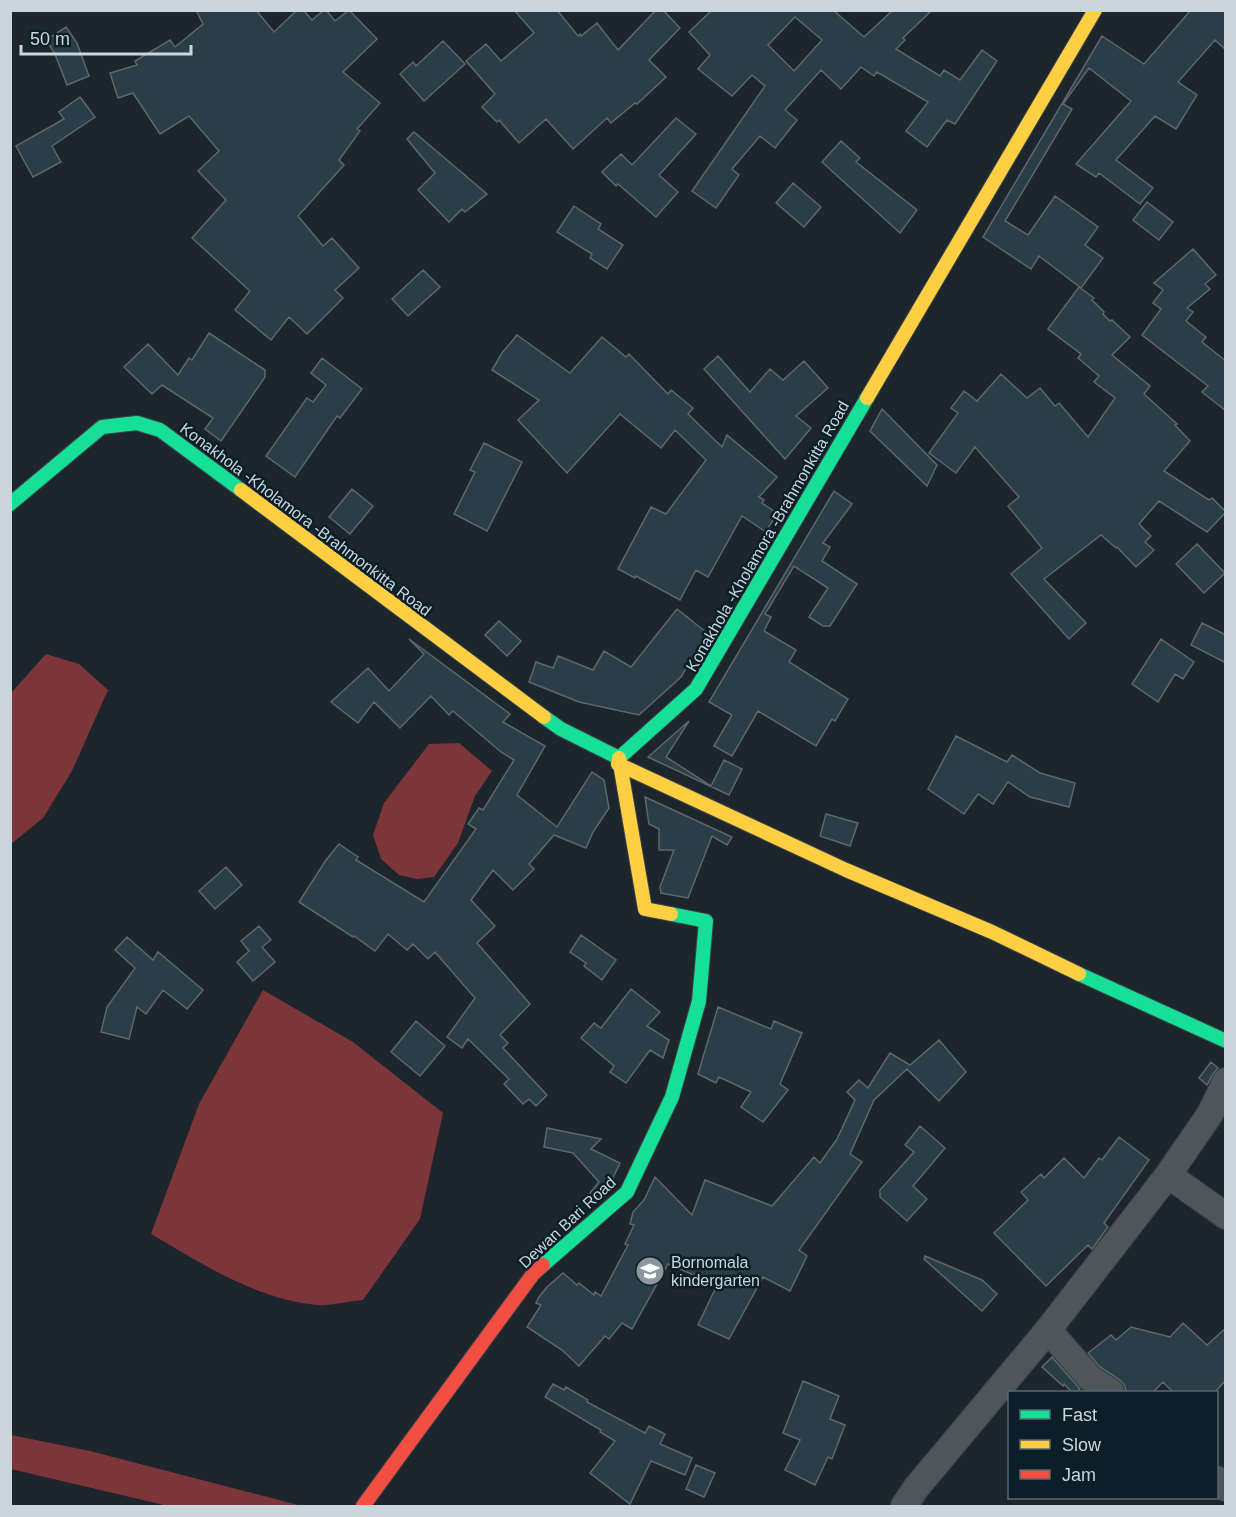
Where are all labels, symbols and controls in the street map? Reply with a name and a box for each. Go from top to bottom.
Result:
scale bar [21,18,190,56]
text: 50 m [30,29,70,49]
street label: Konakhola -Kholamora -Brahmonkitta Road [683,398,852,675]
street label: Konakhola -Kholamora -Brahmonkitta Road [177,419,434,619]
street label: Dewan Bari Road [516,1173,619,1271]
place label: Bornomala kindergarten [671,1254,760,1289]
school or university icon: Bornomala kindergarten [634,1255,666,1287]
legend [1008,1391,1218,1499]
text: Fast [1062,1405,1097,1425]
text: Slow [1062,1435,1102,1455]
text: Jam [1062,1465,1096,1485]

